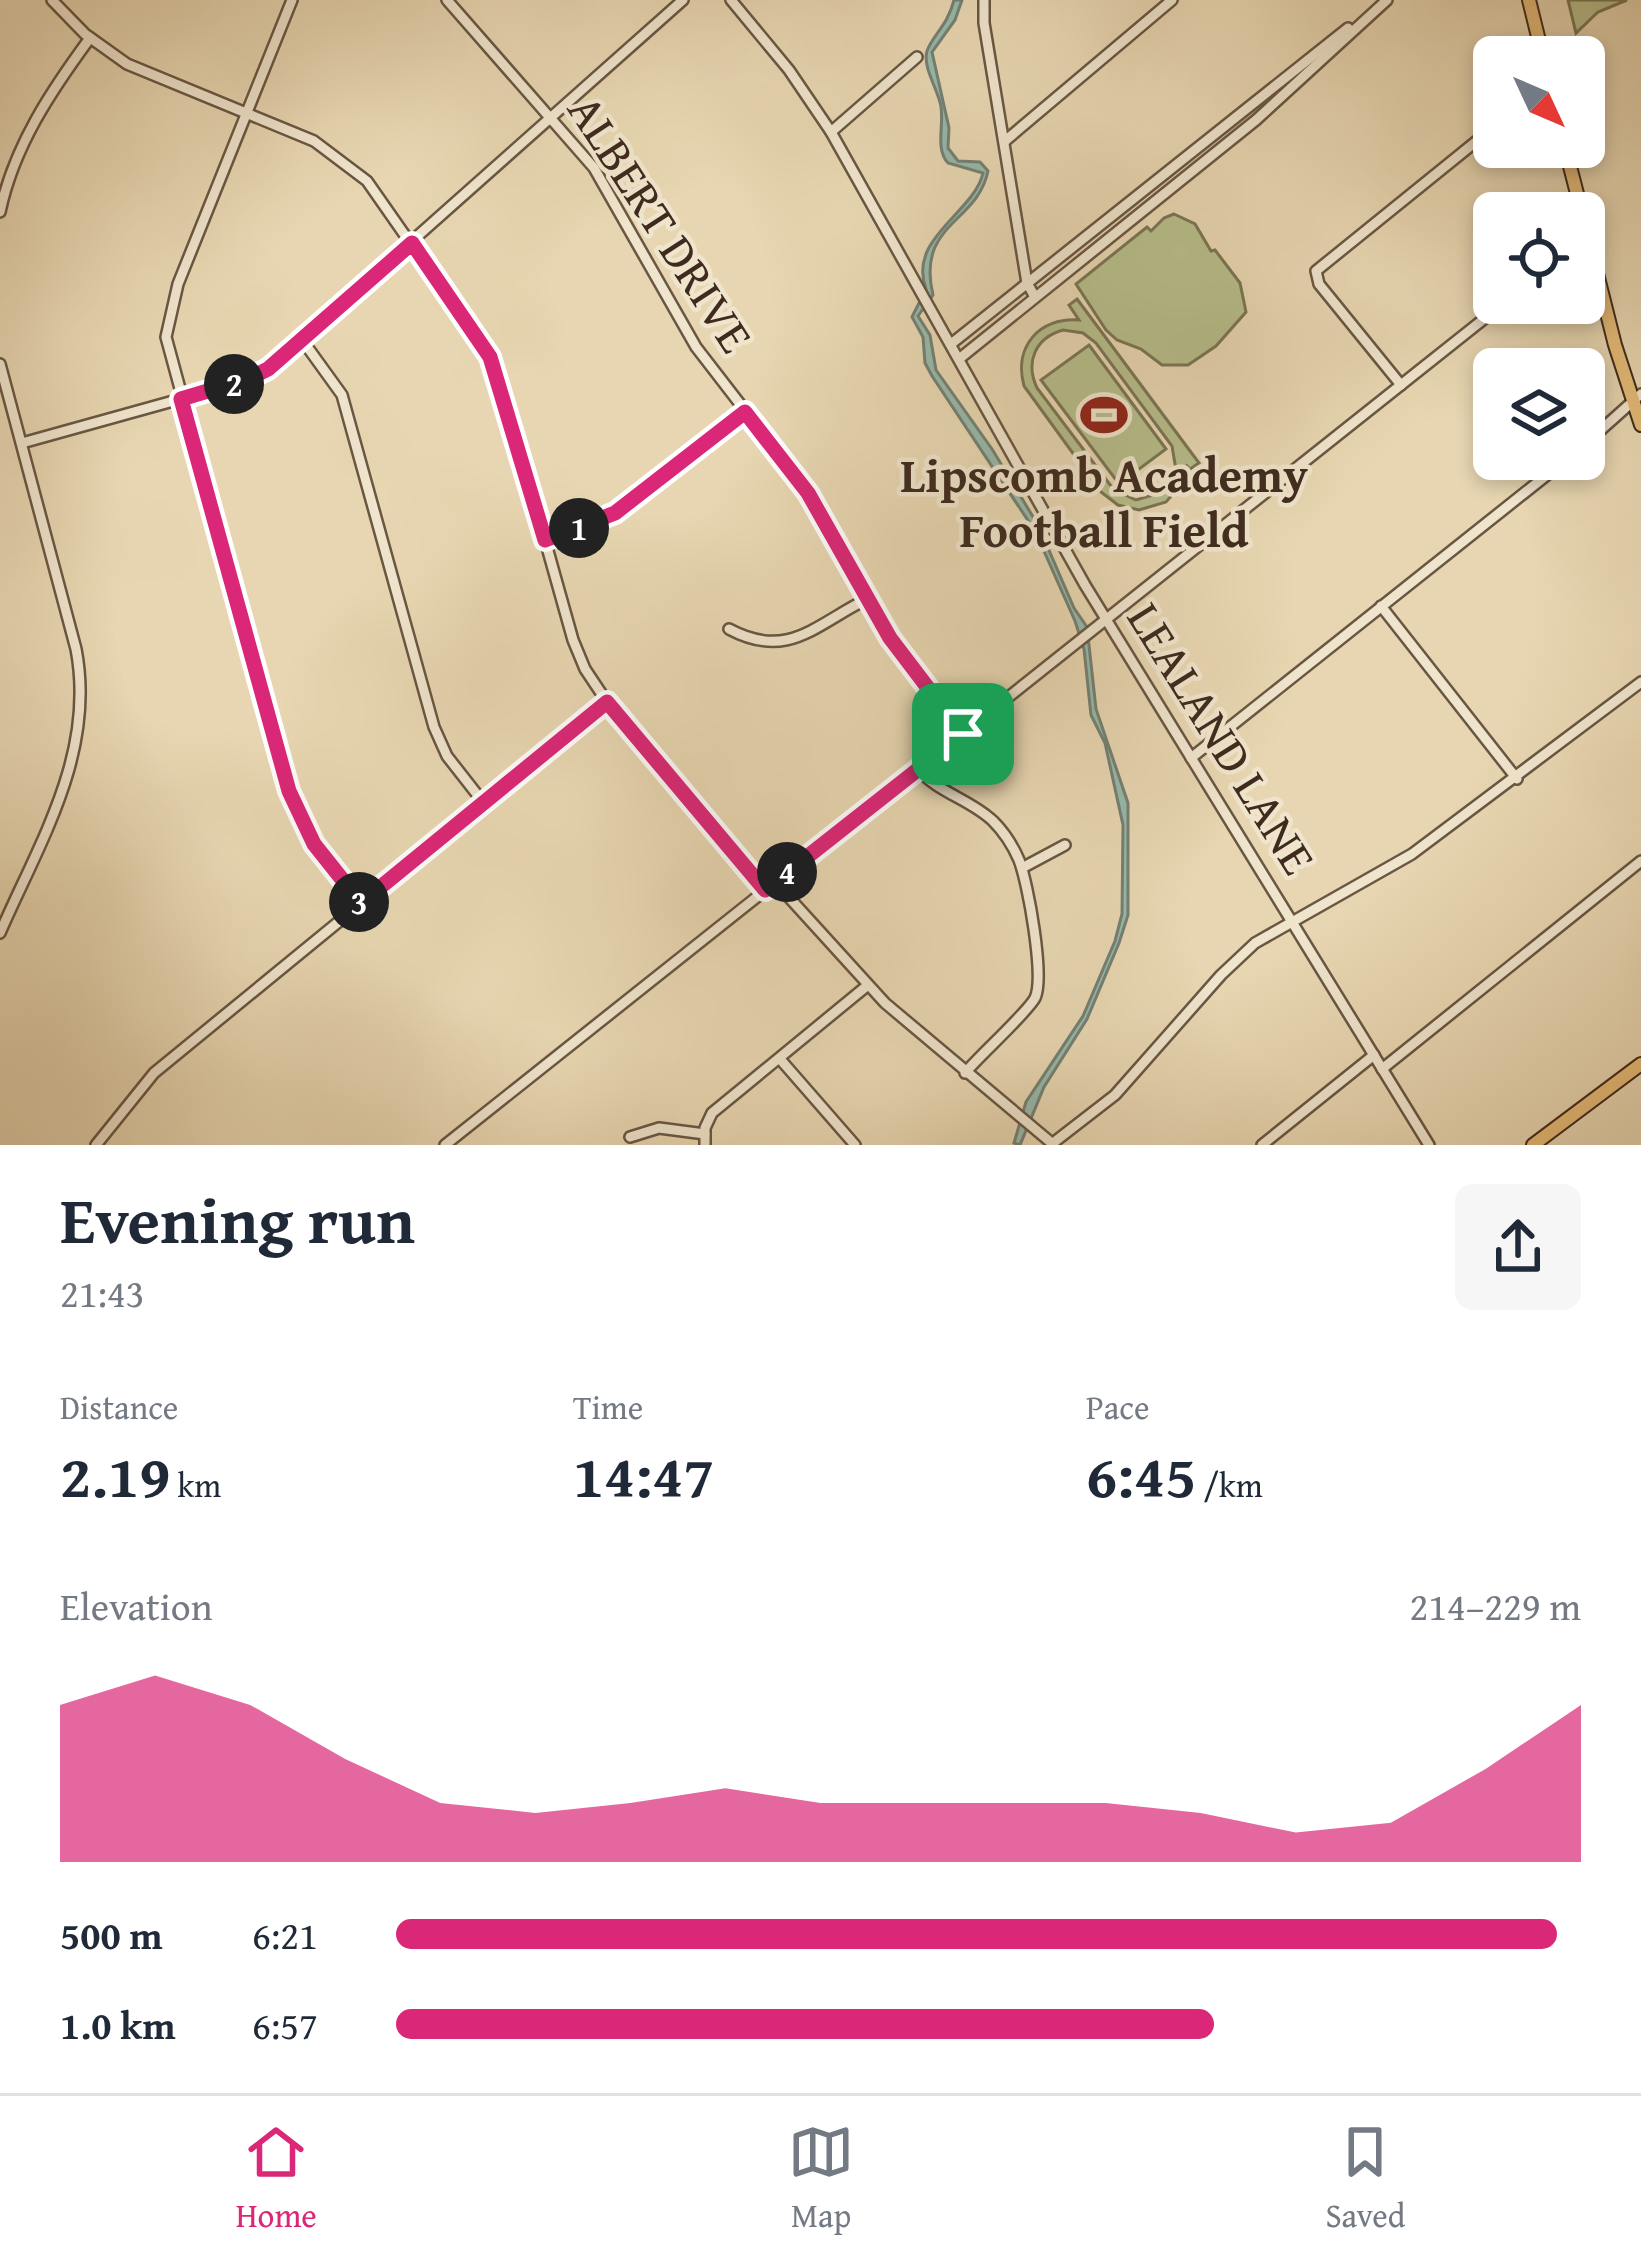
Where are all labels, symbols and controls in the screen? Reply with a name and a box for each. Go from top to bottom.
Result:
north arrow [1473,36,1605,168]
map controls [1473,36,1605,480]
street label: ALBERT DRIVE [551,80,772,366]
button: locate [1473,192,1605,324]
button: layers [1473,348,1605,480]
pin: 2 [204,354,264,414]
text: 2 [225,360,243,408]
sports icon: Lipscomb Academy Football Field [1079,390,1129,440]
place label: Lipscomb Academy Football Field [900,439,1308,565]
pin: 1 [549,498,609,558]
text: 1 [570,504,588,552]
street label: LEALAND LANE [1111,588,1334,887]
pin [912,683,1014,785]
icon: arrive [930,701,996,767]
pin: 4 [757,842,817,902]
text: 4 [778,848,796,896]
pin: 3 [329,872,389,932]
text: 3 [350,878,368,926]
text: Evening run [60,1170,415,1267]
button: share [1455,1184,1581,1310]
text: 21:43 [60,1264,145,1321]
text: Distance [60,1383,178,1431]
text: Time [573,1383,643,1431]
text: Pace [1086,1383,1149,1431]
text: 2.19 [60,1431,170,1519]
text: 14:47 [573,1431,714,1519]
text: 6:45 [1086,1431,1196,1519]
text: km [170,1461,221,1509]
text: /km [1196,1461,1263,1509]
text: Elevation [60,1577,213,1634]
text: 214–229 m [1409,1577,1581,1634]
text: 500 m [60,1906,163,1963]
text: 6:21 [252,1906,318,1963]
text: 1.0 km [60,1996,176,2053]
text: 6:57 [252,1996,318,2053]
tab: Home [236,2119,317,2239]
tab: Map [788,2119,854,2239]
tab: Saved [1325,2119,1405,2239]

